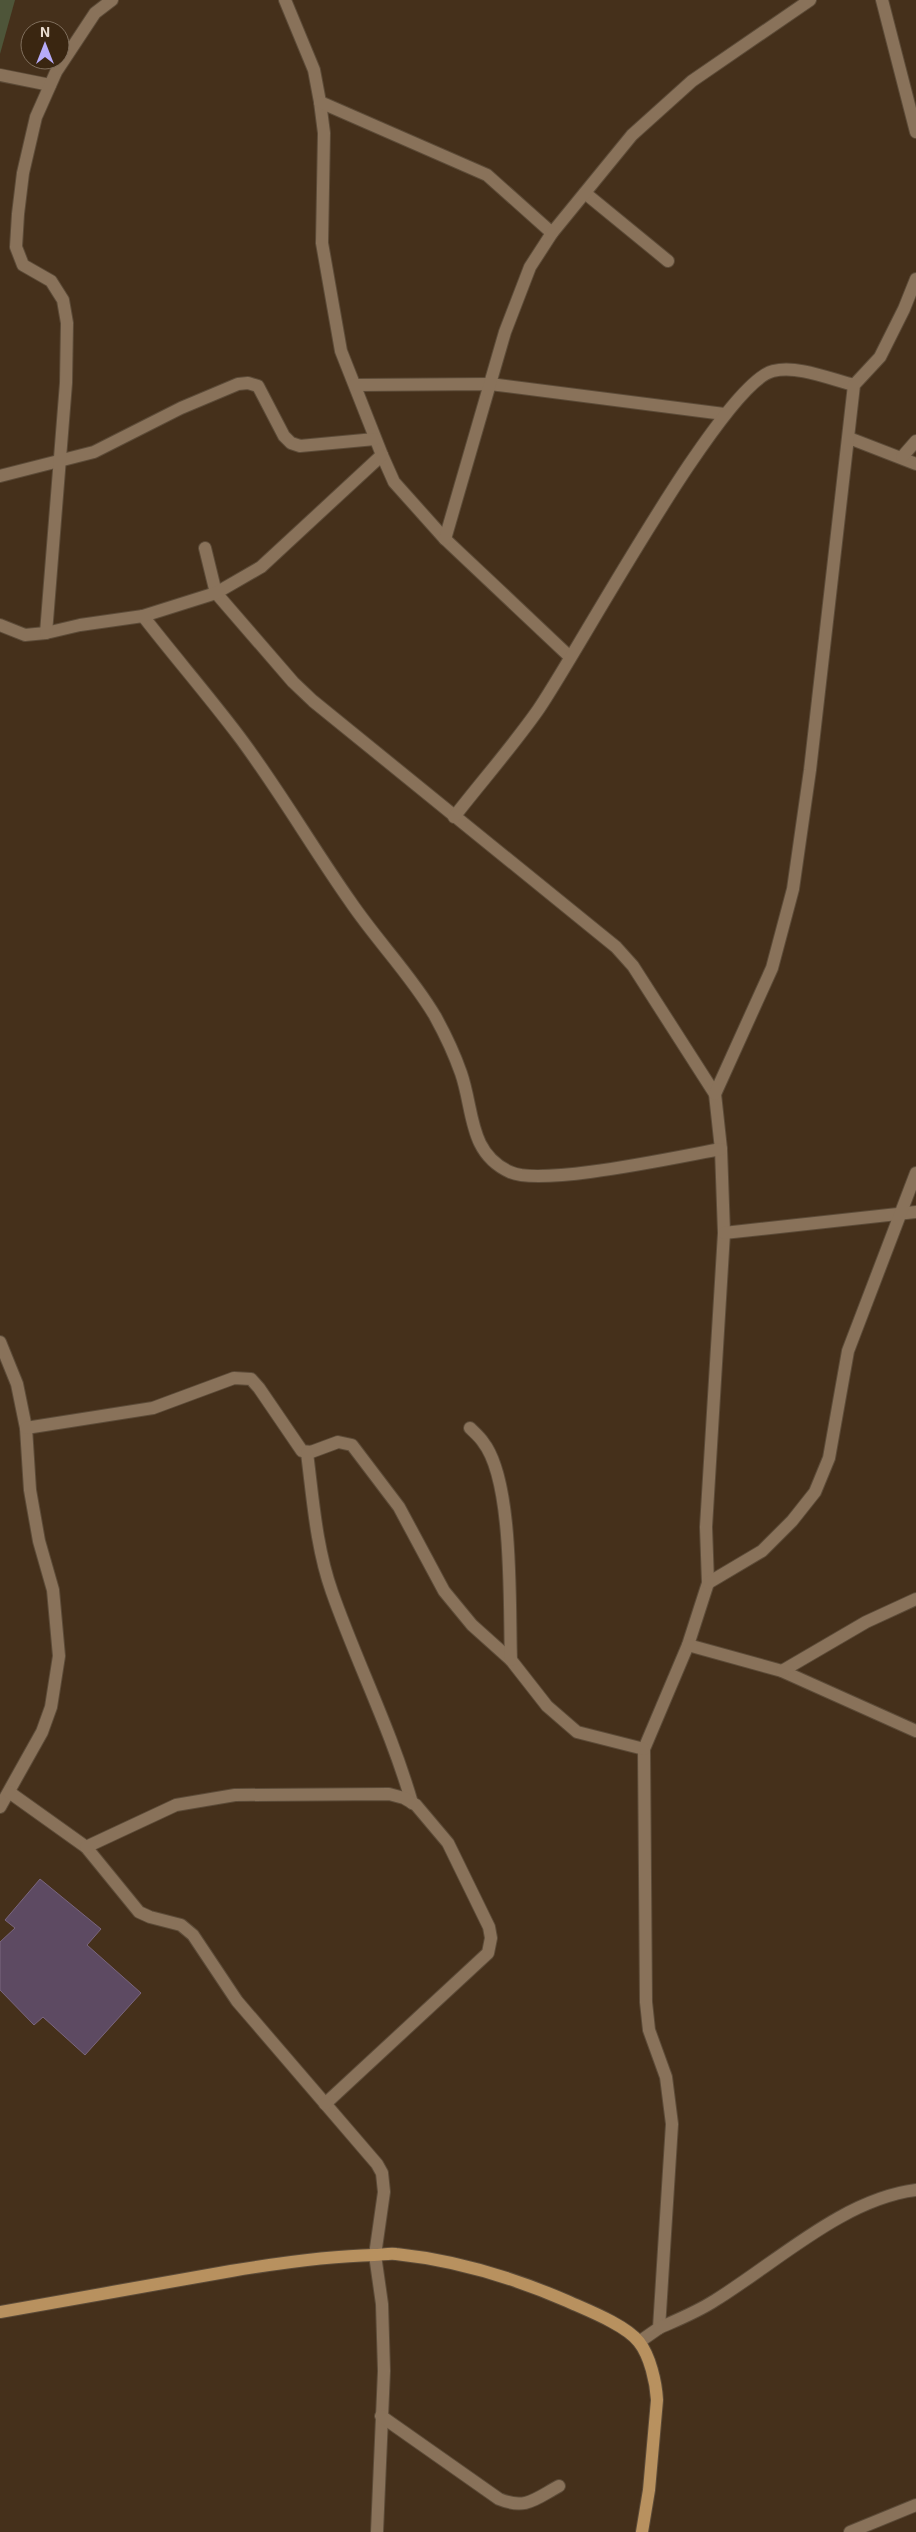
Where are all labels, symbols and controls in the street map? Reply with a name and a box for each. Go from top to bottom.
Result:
north arrow [20,20,70,70]
text: N [40,23,50,40]

